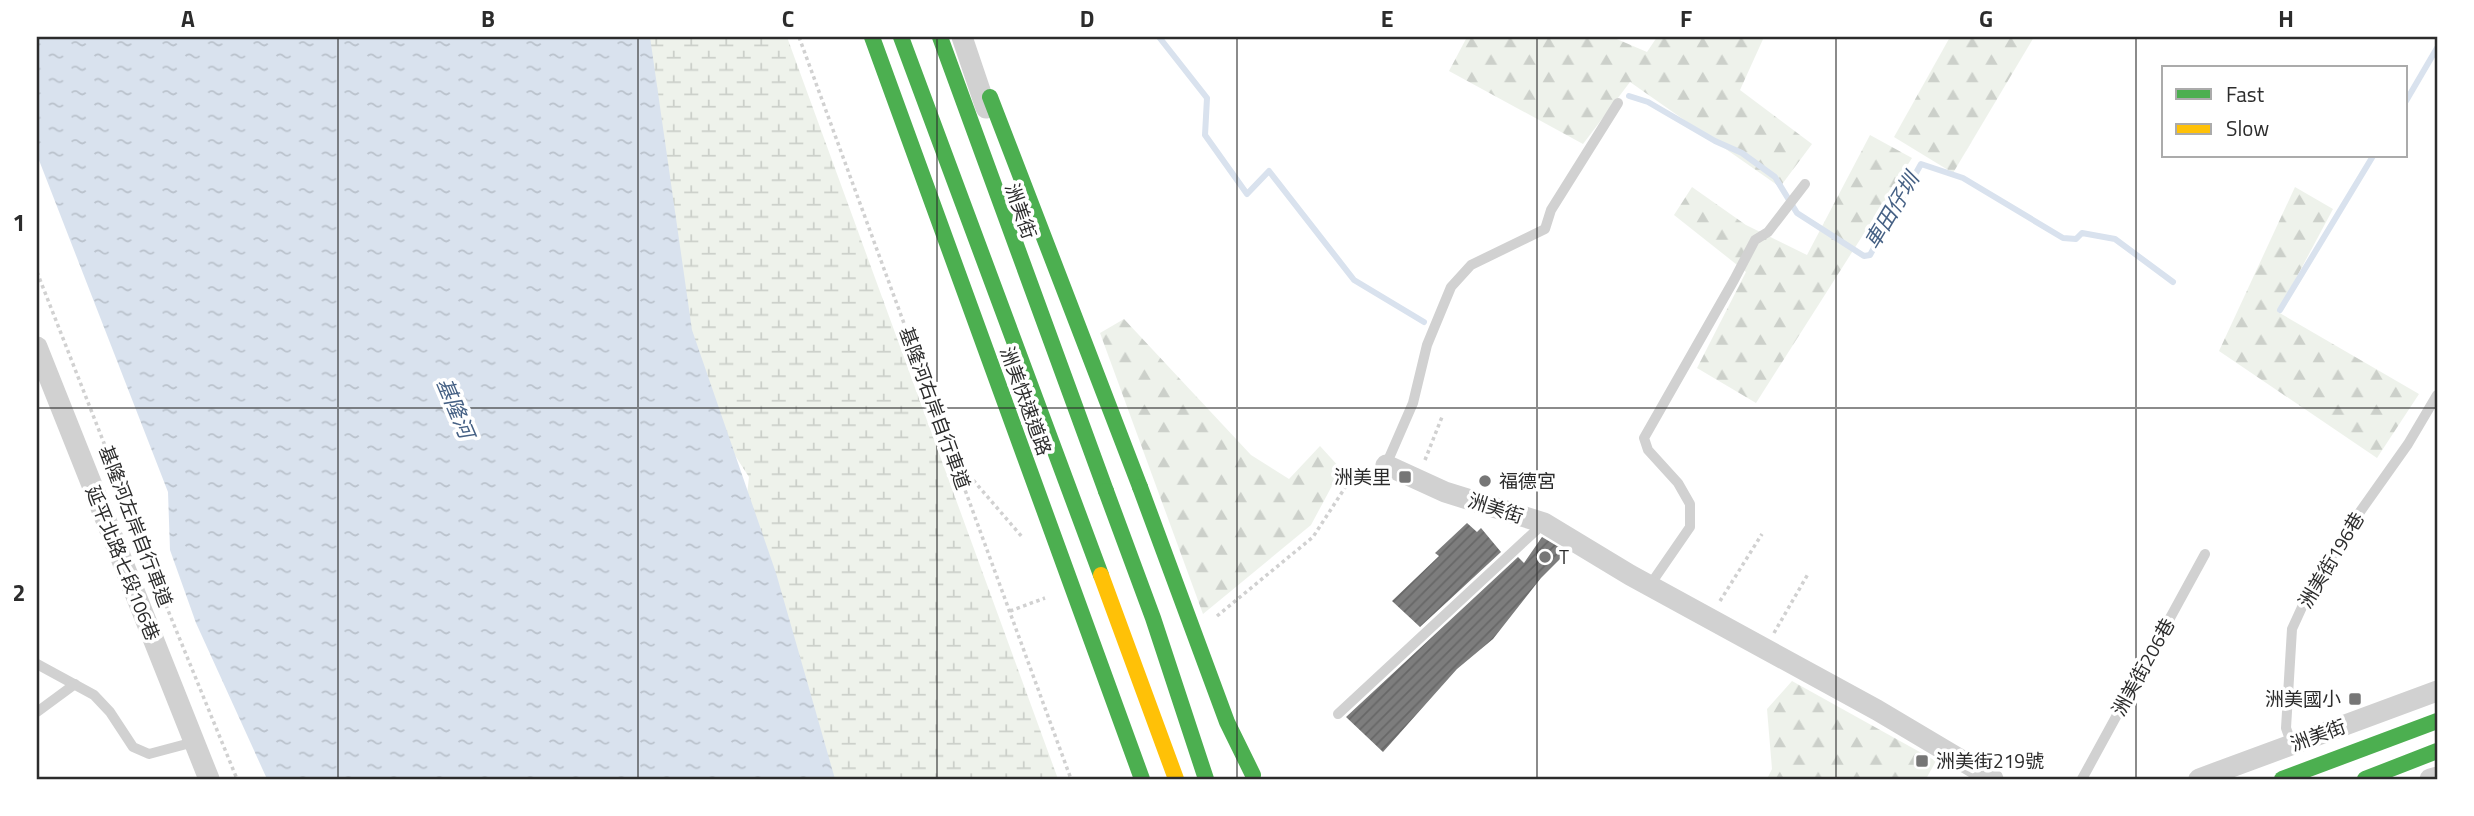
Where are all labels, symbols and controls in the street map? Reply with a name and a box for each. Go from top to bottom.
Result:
text: A [181,1,195,36]
text: B [481,1,495,36]
text: C [782,1,794,36]
text: D [1080,1,1094,36]
text: E [1381,1,1393,36]
text: F [1680,1,1692,36]
text: G [1979,1,1993,36]
text: H [2278,1,2294,36]
legend [2162,66,2408,158]
text: Fast [2226,78,2265,110]
text: Slow [2226,112,2269,144]
water label: 車田仔圳 [1856,164,1928,255]
street label: 洲美街 [998,179,1044,243]
text: 1 [13,205,25,240]
street label: 基隆河右岸自行車道 [893,323,978,493]
street label: 洲美快速道路 [993,342,1060,459]
water label: 基隆河 [429,372,485,447]
street label: 基隆河左岸自行車道 [92,441,181,611]
place label: 洲美里 [1334,462,1391,491]
place label: 福德宮 [1499,466,1556,495]
marker: 洲美里 [1397,469,1413,485]
marker: 福德宮 [1477,473,1493,489]
street label: 延平北路七段106巷 [79,481,168,645]
street label: 洲美街 [1465,485,1528,530]
street label: 洲美街196巷 [2290,506,2371,613]
place label: T [1559,542,1569,571]
marker: T [1537,549,1553,565]
text: 2 [13,575,25,610]
street label: 洲美街206巷 [2104,613,2181,721]
place label: 洲美國小 [2265,684,2341,713]
marker: 洲美國小 [2347,691,2363,707]
street label: 洲美街 [2286,711,2350,758]
place label: 洲美街219號 [1936,746,2044,775]
marker: 洲美街219號 [1914,753,1930,769]

